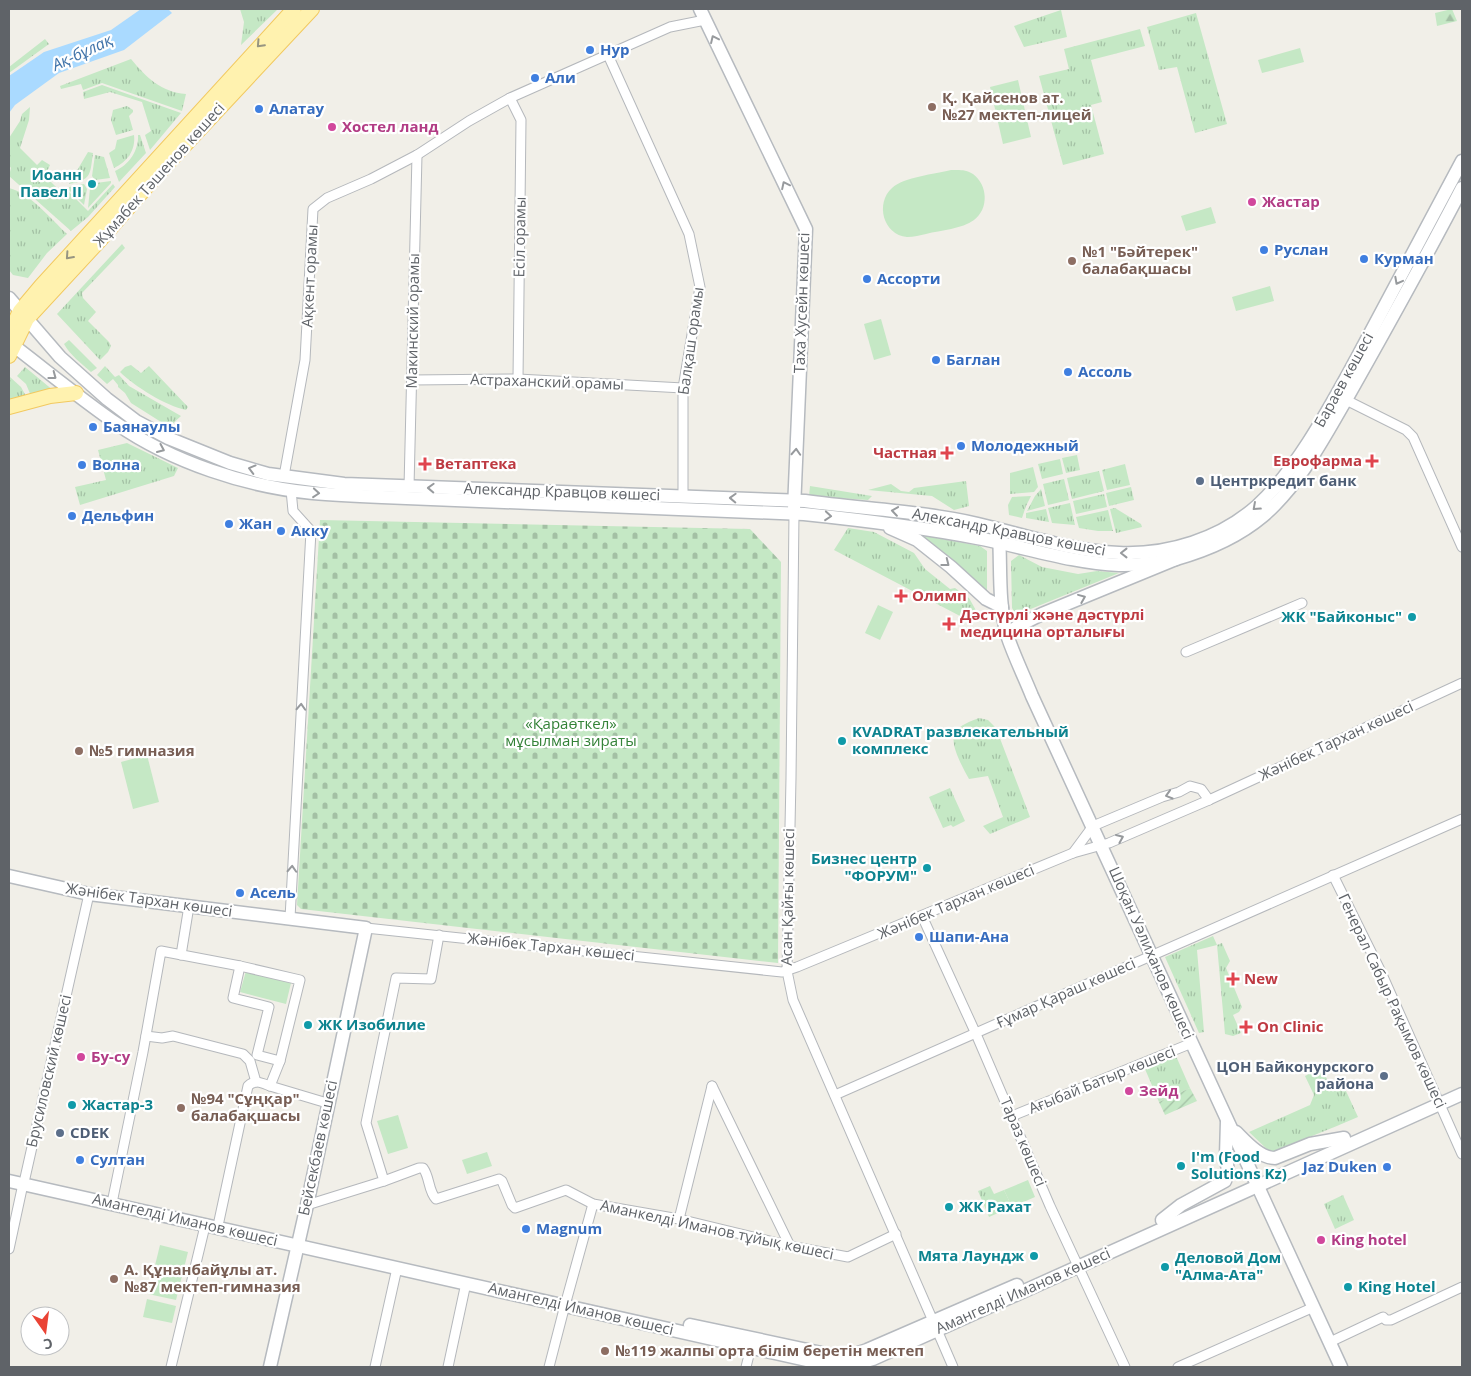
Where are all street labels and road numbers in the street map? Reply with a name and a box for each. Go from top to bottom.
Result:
street label: Жұмабек Тәшенов көшесі [88,98,228,251]
street label: Есіл орамы [508,196,530,278]
street label: Ақкент орамы [296,224,322,328]
street label: Таха Хусейн көшесі [789,232,813,374]
street label: Макинский орамы [401,253,423,389]
street label: Балқаш орамы [673,286,707,396]
street label: Бараев көшесі [1309,329,1377,430]
street label: Астраханский орамы [470,368,624,394]
street label: Александр Кравцов көшесі [463,478,661,504]
street label: Александр Кравцов көшесі [911,502,1108,560]
street label: Жәнібек Тархан көшесі [1255,695,1416,785]
street label: Асан Қайғы көшесі [776,828,798,966]
street label: Жәнібек Тархан көшесі [874,859,1037,943]
street label: Шоқан Уәлиханов көшесі [1105,863,1199,1042]
street label: Жәнібек Тархан көшесі [64,877,234,921]
street label: Генерал Сабыр Рақымов көшесі [1334,890,1452,1111]
street label: Жәнібек Тархан көшесі [466,927,636,965]
street label: Ғұмар Қараш көшесі [993,952,1138,1032]
street label: Брусиловский көшесі [21,992,75,1149]
street label: Ағыбай Батыр көшесі [1025,1040,1178,1118]
street label: Бейсекбаев көшесі [293,1078,341,1217]
street label: Тараз көшесі [996,1094,1052,1189]
street label: Амангелді Иманов көшесі [91,1188,280,1250]
street label: Аманкелді Иманов тұйық көшесі [599,1194,836,1264]
street label: Амангелді Иманов көшесі [932,1242,1113,1338]
street label: Амангелді Иманов көшесі [487,1277,676,1339]

